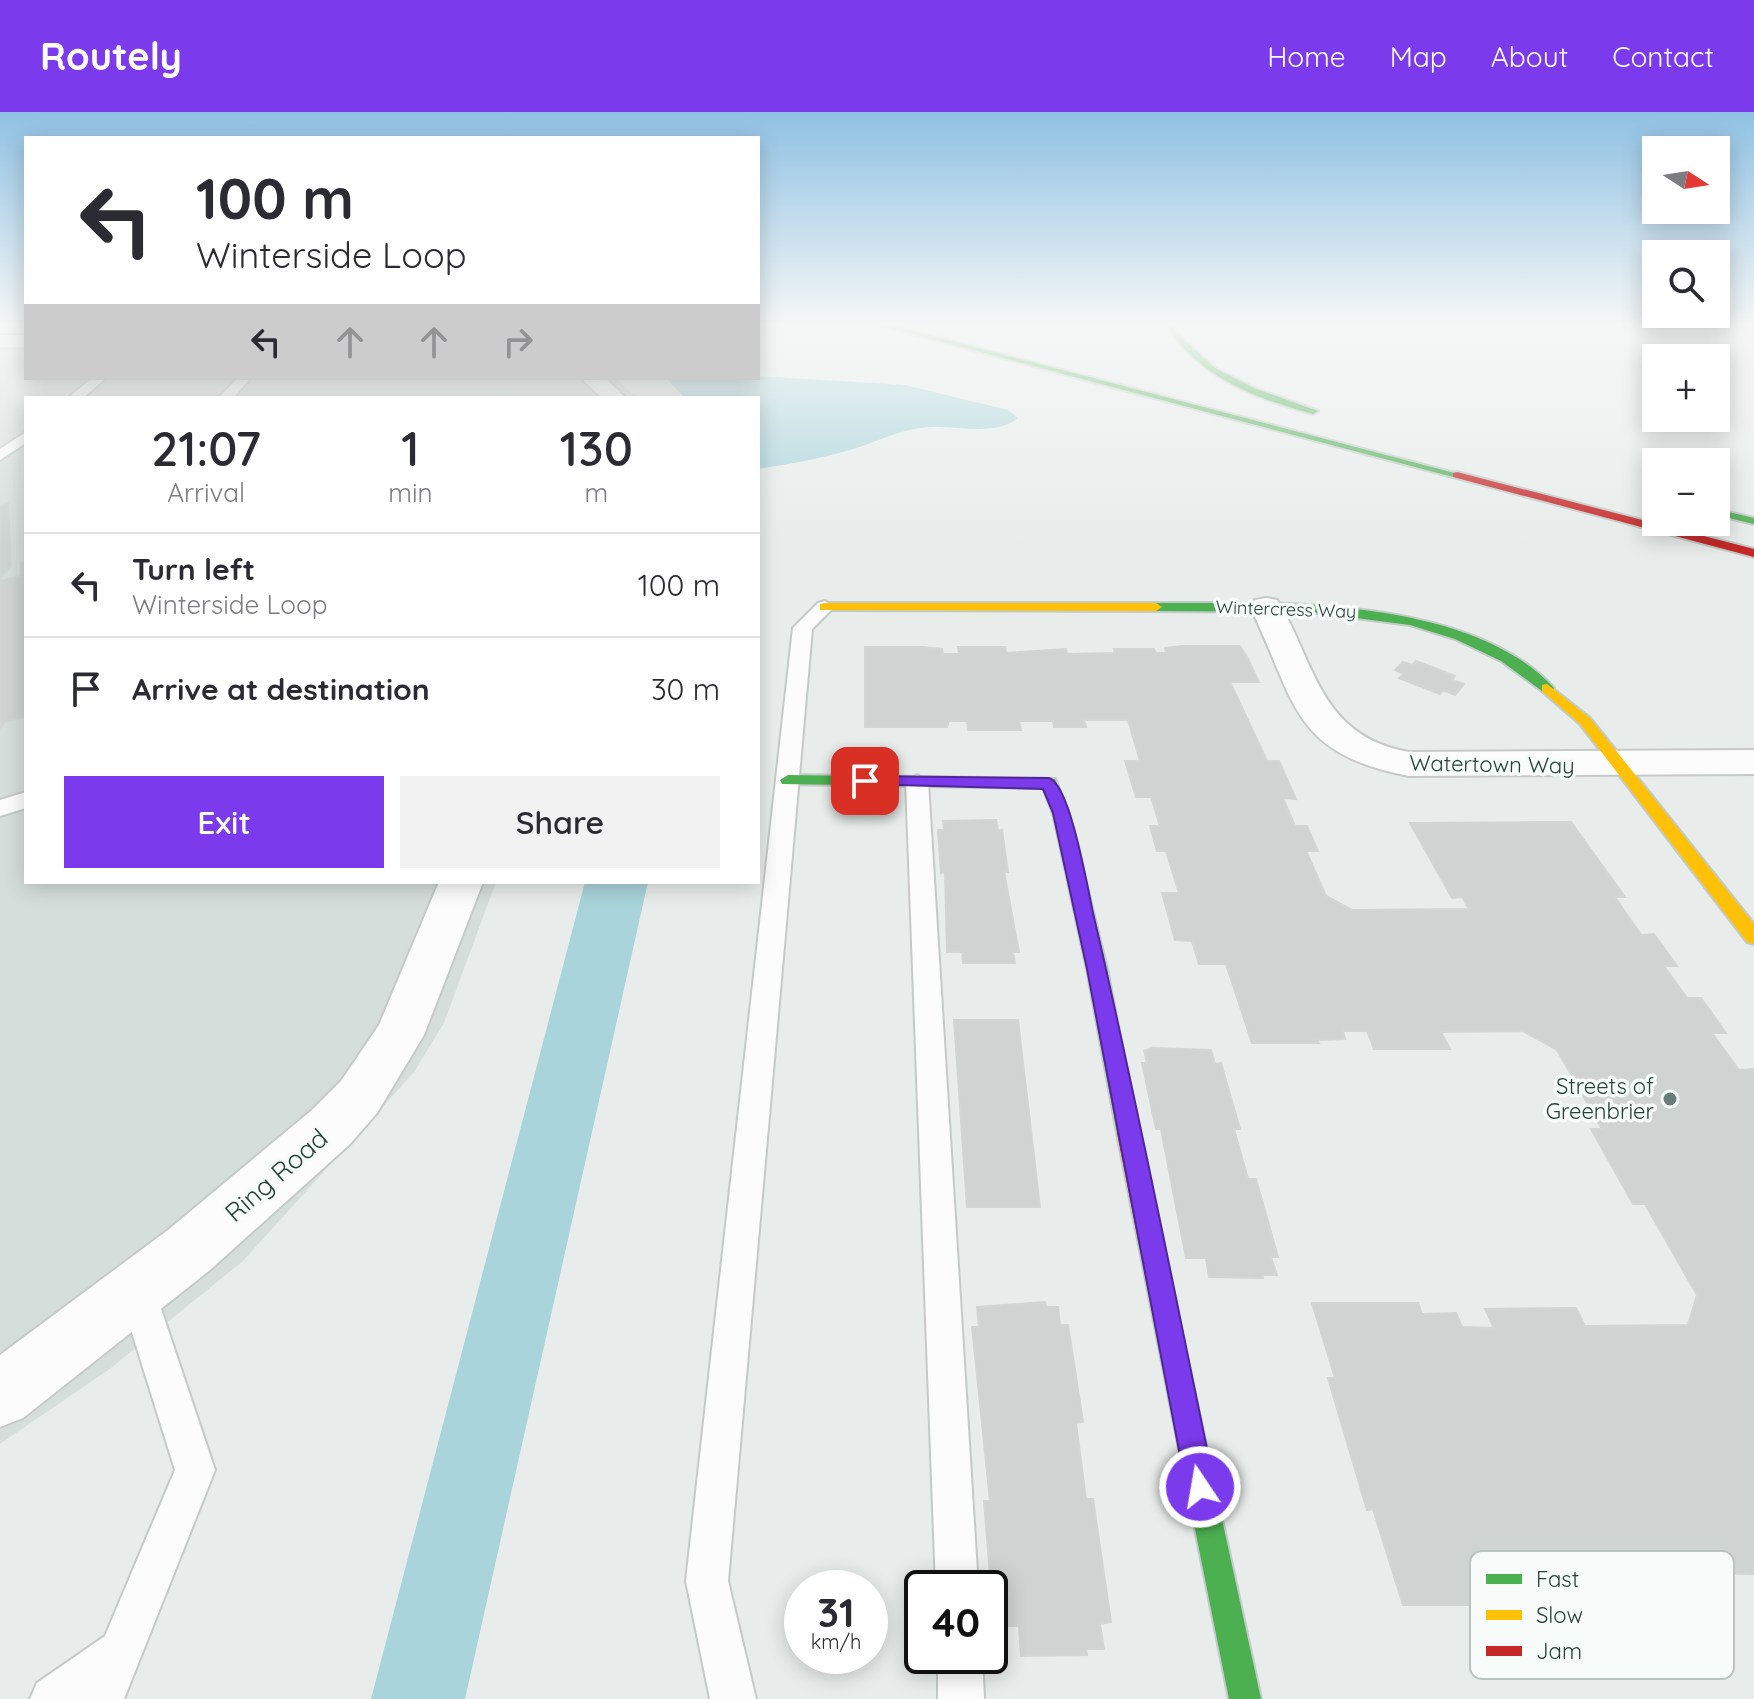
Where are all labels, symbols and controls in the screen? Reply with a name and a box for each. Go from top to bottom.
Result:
text: Routely [40,32,182,80]
text: Home [1267,39,1346,74]
text: Map [1390,39,1447,74]
text: About [1491,39,1568,74]
text: Contact [1612,39,1714,74]
north arrow [1642,136,1730,224]
map controls [1642,136,1730,536]
text: 100 m [196,163,354,233]
icon: left [64,168,168,272]
text: Winterside Loop [196,232,467,277]
button: search [1642,240,1730,328]
icon: left [244,320,288,364]
icon: ahead [328,320,372,364]
icon: ahead [412,320,456,364]
icon: right [496,320,540,364]
button: + [1642,344,1730,432]
text: 21:07 [151,418,261,478]
text: 1 [401,418,420,478]
text: 130 [560,418,633,478]
button: − [1642,448,1730,536]
text: Arrival [167,476,245,509]
text: min [388,476,433,509]
text: m [584,476,608,509]
text: Turn left [132,550,255,588]
icon: left [64,563,108,607]
text: 100 m [638,566,720,604]
text: Winterside Loop [132,588,327,621]
street label: Wintercress Way [1215,595,1357,623]
icon: arrive [64,667,108,711]
text: Arrive at destination [132,670,430,708]
text: 30 m [651,670,720,708]
pin [831,747,899,815]
street label: Watertown Way [1409,749,1575,779]
icon: arrive [843,759,887,803]
button: Exit [64,776,384,868]
button: Share [400,776,720,868]
place label: Streets of Greenbrier [1546,1072,1655,1125]
marker: Streets of Greenbrier [1661,1090,1679,1108]
street label: Ring Road [218,1121,334,1229]
position arrow [1158,1445,1242,1529]
legend [1470,1551,1734,1679]
text: Fast [1536,1565,1579,1593]
speed limit sign: 40 [904,1570,1008,1674]
text: 31 [817,1587,855,1637]
text: Slow [1536,1601,1583,1629]
text: km/h [811,1629,861,1654]
text: Jam [1536,1637,1582,1665]

